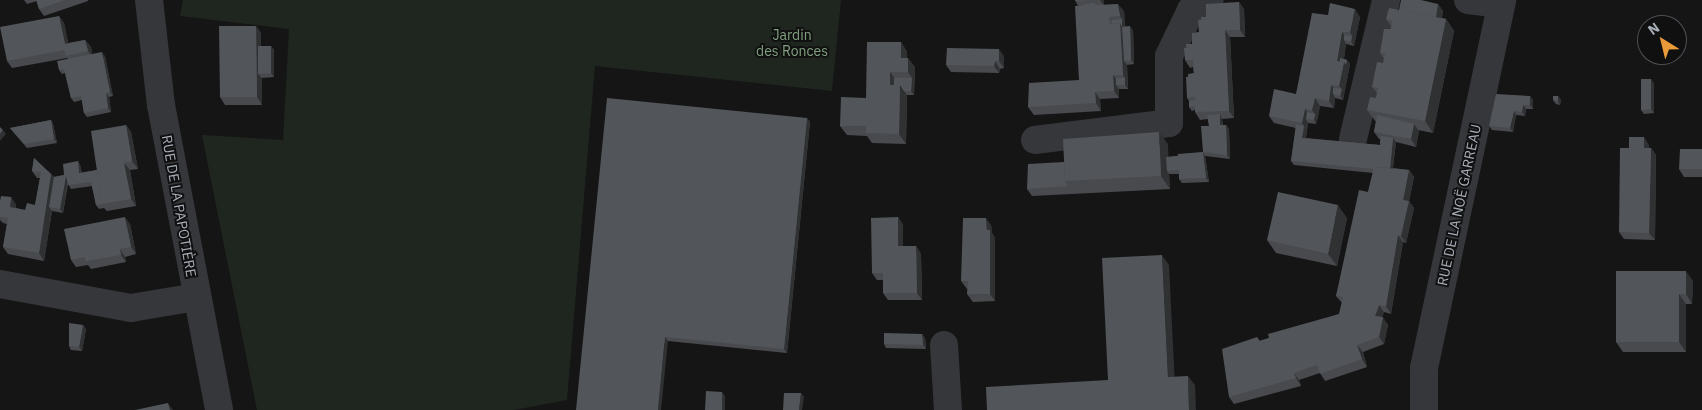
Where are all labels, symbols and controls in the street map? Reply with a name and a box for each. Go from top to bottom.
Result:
north arrow [1637,15,1687,65]
text: N [1644,18,1663,39]
park label: Jardin des Ronces [756,27,828,59]
street label: RUE DE LA NOË GARREAU [1434,123,1484,287]
street label: RUE DE LA PAPOTIÈRE [158,134,200,278]

